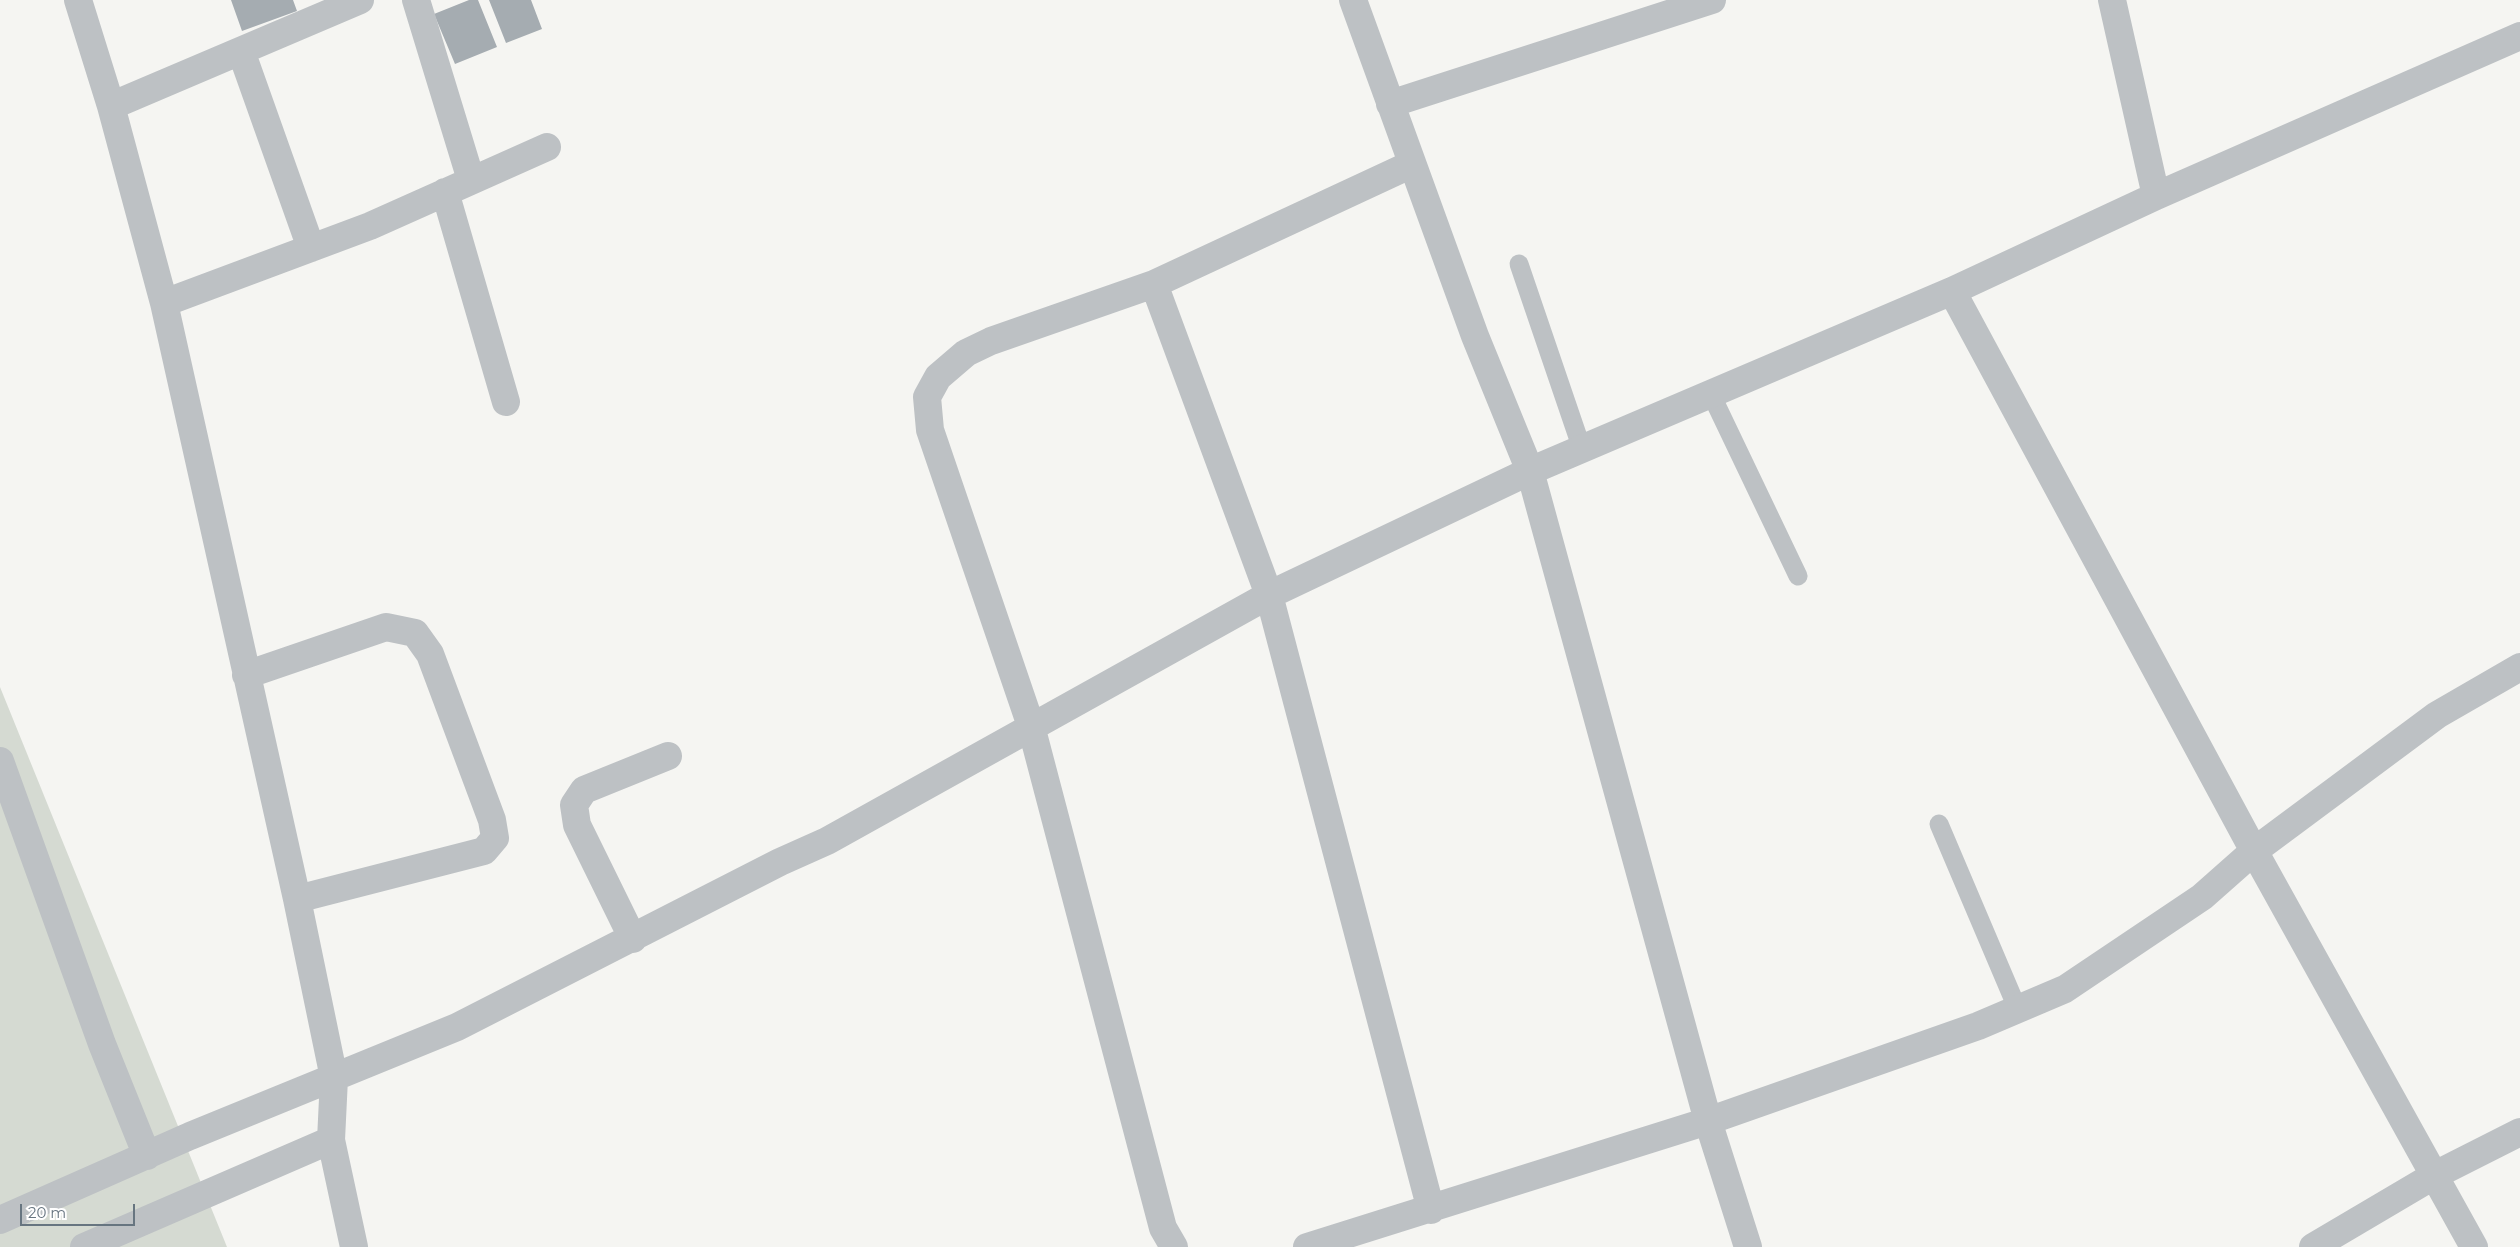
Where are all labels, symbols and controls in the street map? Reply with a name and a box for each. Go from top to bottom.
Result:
scale bar [22,1194,138,1226]
text: 20 m [28,1203,66,1222]

